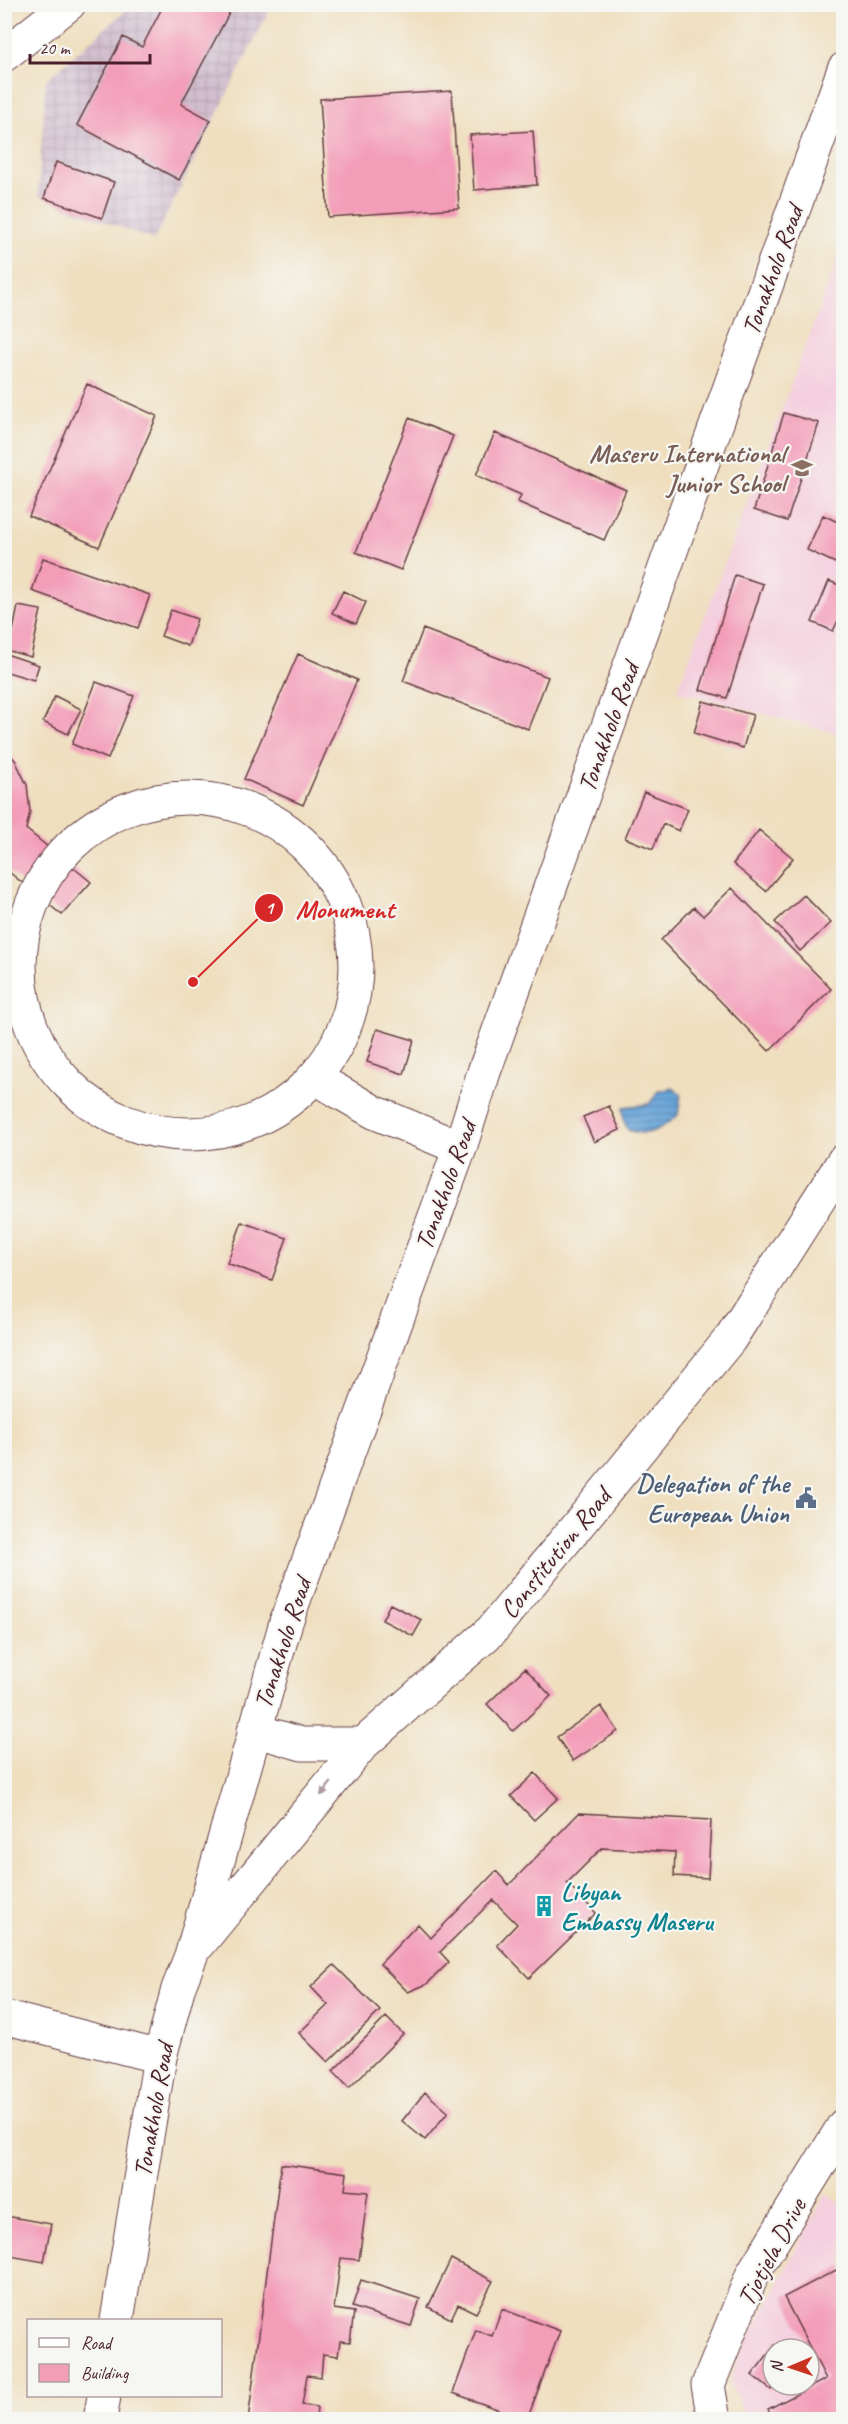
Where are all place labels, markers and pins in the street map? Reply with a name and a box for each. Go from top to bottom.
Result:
place label: Maseru International Junior School [589,437,790,500]
school or university icon: Maseru International Junior School [790,456,814,480]
callout: Monument [254,886,407,931]
place label: Delegation of the European Union [636,1467,791,1530]
public building icon: Delegation of the European Union [794,1486,818,1510]
place label: Libyan Embassy Maseru [561,1875,715,1938]
building icon: Libyan Embassy Maseru [532,1894,556,1918]

